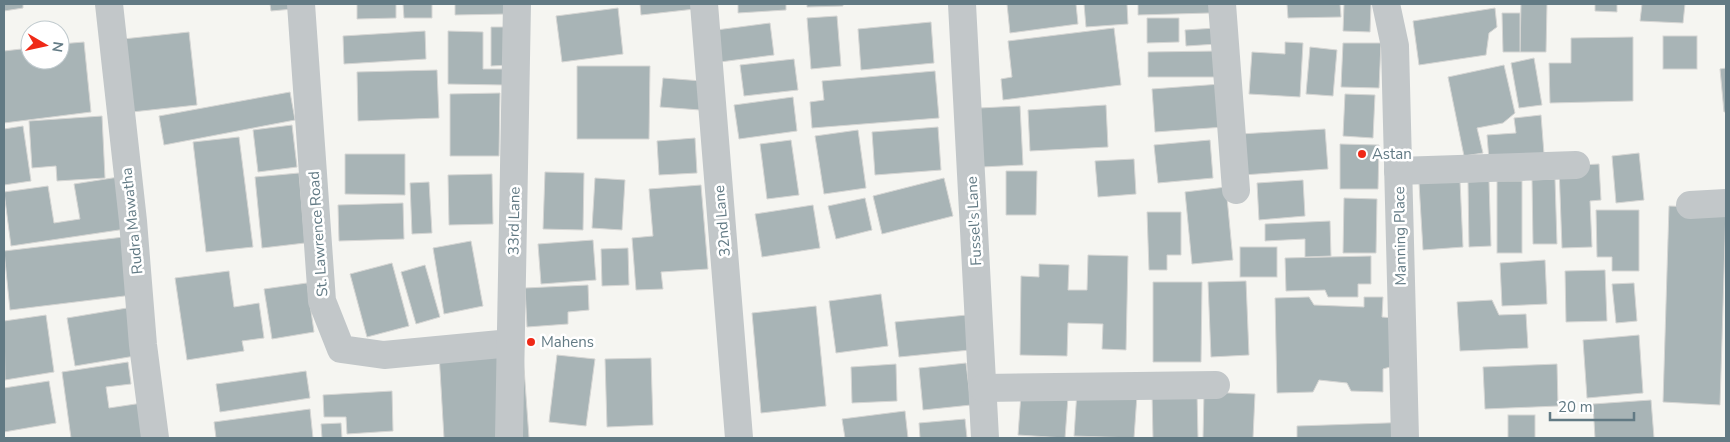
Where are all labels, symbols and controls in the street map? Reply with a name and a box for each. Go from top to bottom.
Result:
north arrow [20,20,70,70]
text: N [47,40,68,54]
place label: Astan [1372,144,1412,164]
marker: Astan [1356,148,1368,160]
street label: Rudra Mawatha [116,167,148,275]
street label: St. Lawrence Road [304,171,332,297]
street label: Fussel's Lane [962,176,986,266]
street label: 32nd Lane [709,184,735,258]
street label: Manning Place [1389,186,1411,286]
street label: 33rd Lane [503,187,525,255]
place label: Mahens [541,332,594,352]
marker: Mahens [525,336,537,348]
scale bar [1550,390,1634,422]
text: 20 m [1558,397,1593,417]

